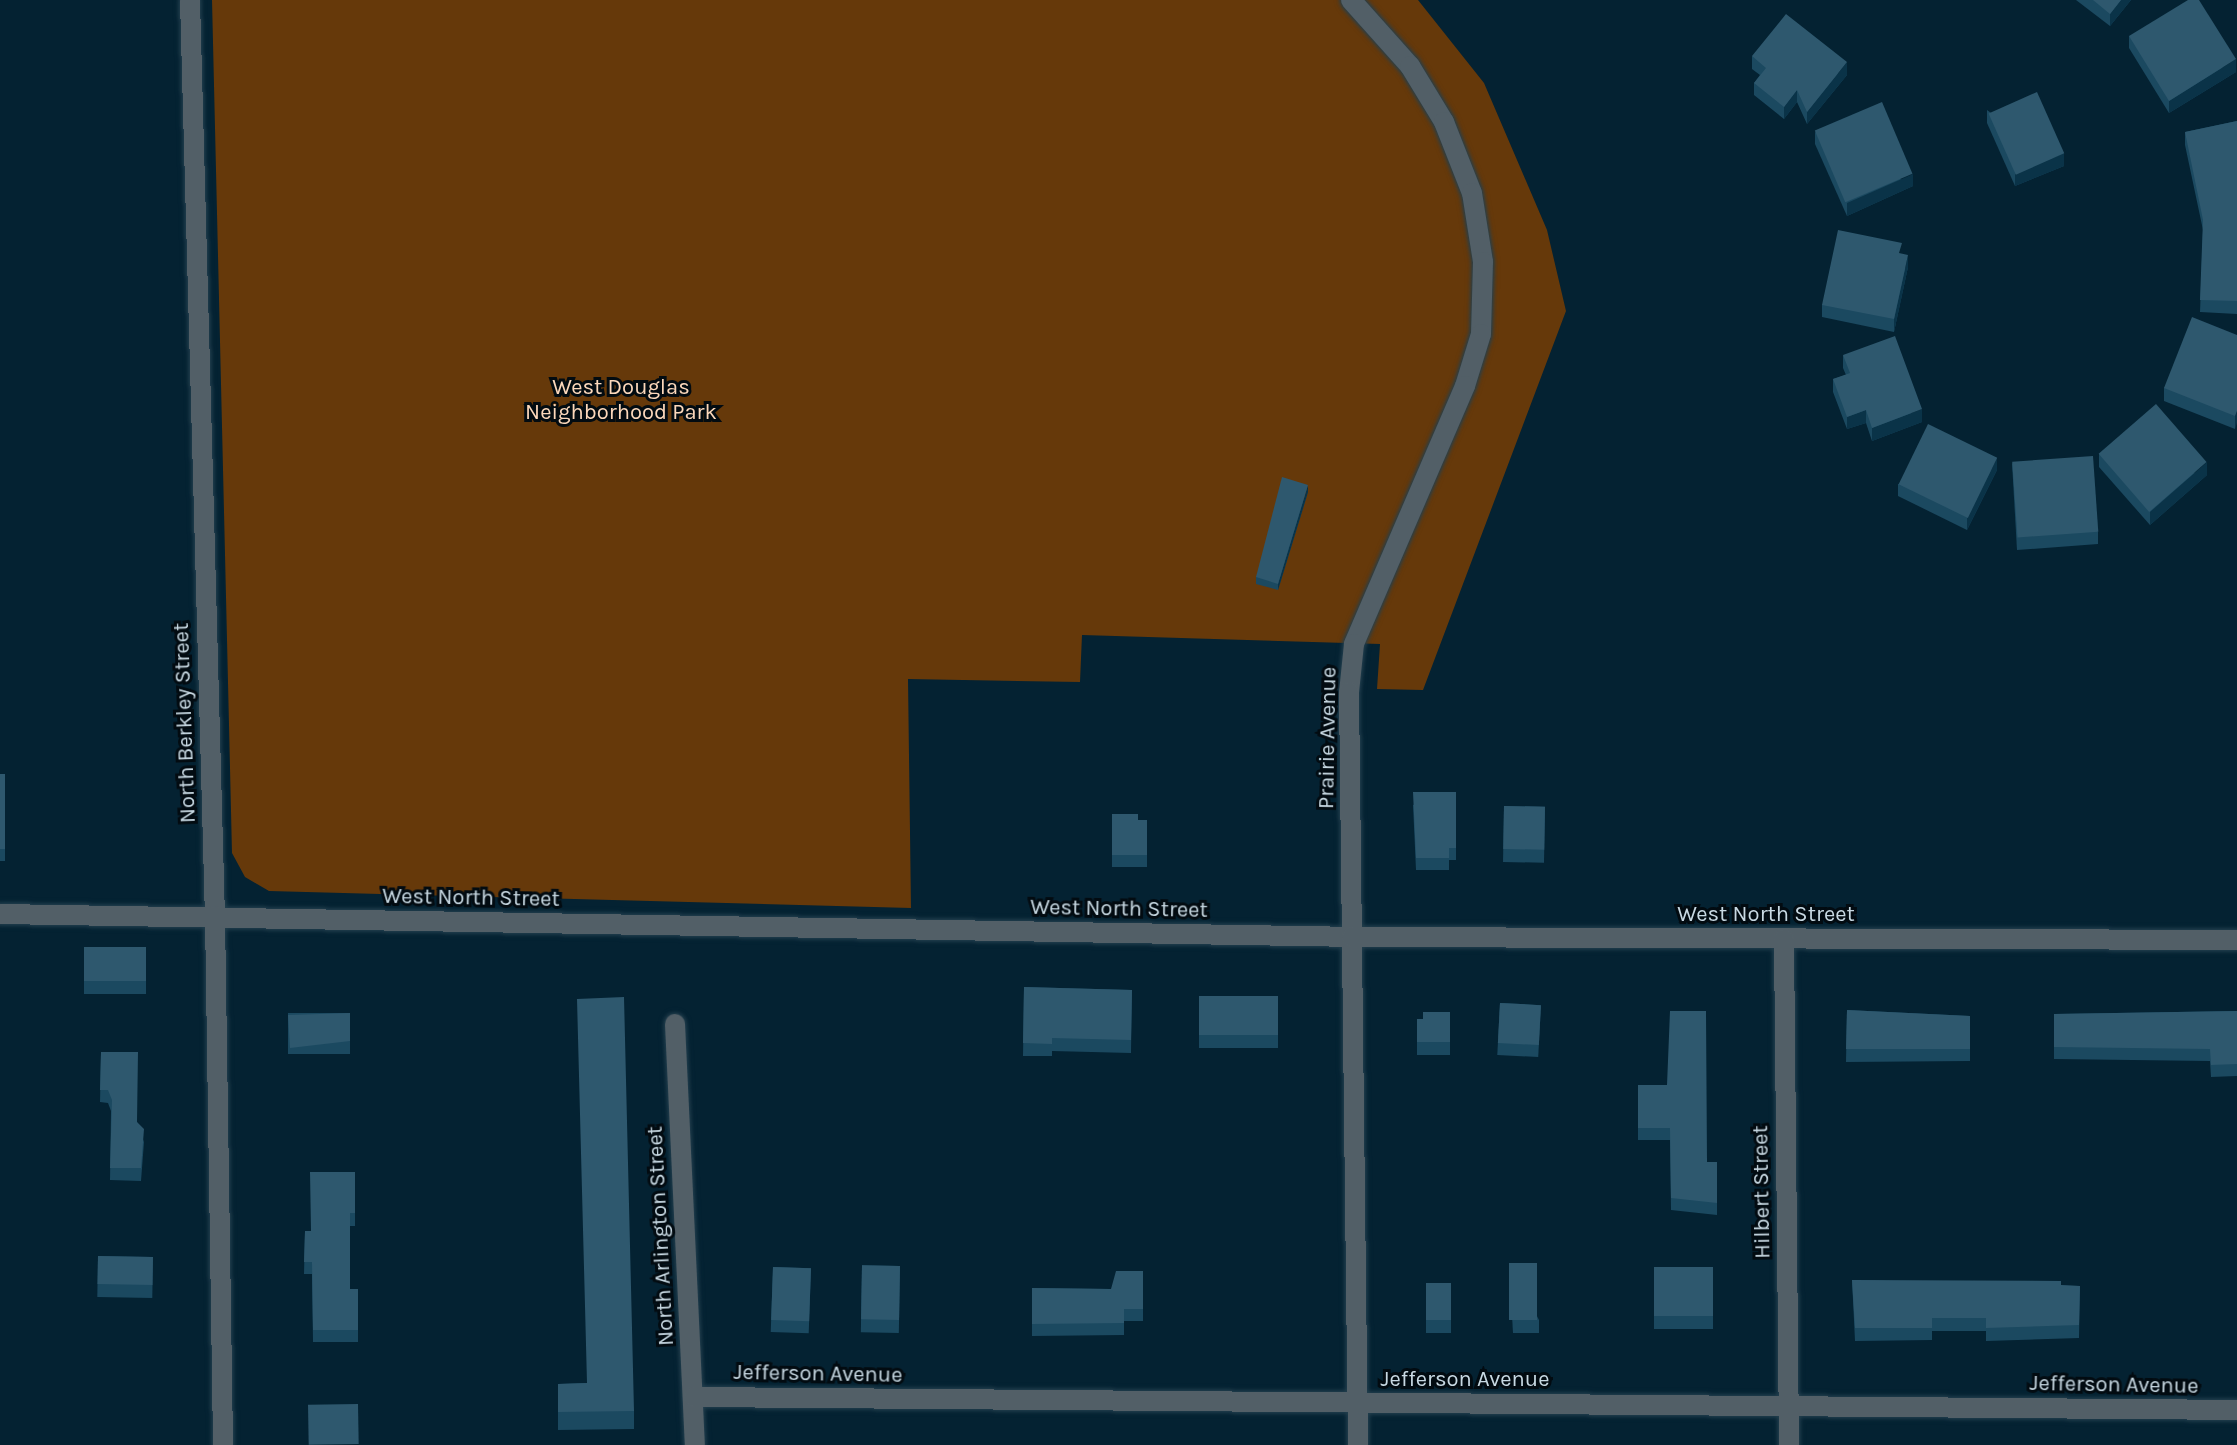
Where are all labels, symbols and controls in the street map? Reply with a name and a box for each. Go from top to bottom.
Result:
park label: West Douglas Neighborhood Park [525,374,717,426]
street label: North Berkley Street [168,622,202,824]
street label: Prairie Avenue [1314,667,1342,809]
street label: West North Street [382,883,560,913]
street label: West North Street [1030,894,1208,924]
street label: West North Street [1677,902,1855,928]
street label: North Arlington Street [642,1125,680,1347]
street label: Hilbert Street [1748,1125,1776,1259]
street label: Jefferson Avenue [733,1359,903,1389]
street label: Jefferson Avenue [1381,1367,1549,1393]
street label: Jefferson Avenue [2029,1370,2199,1400]

